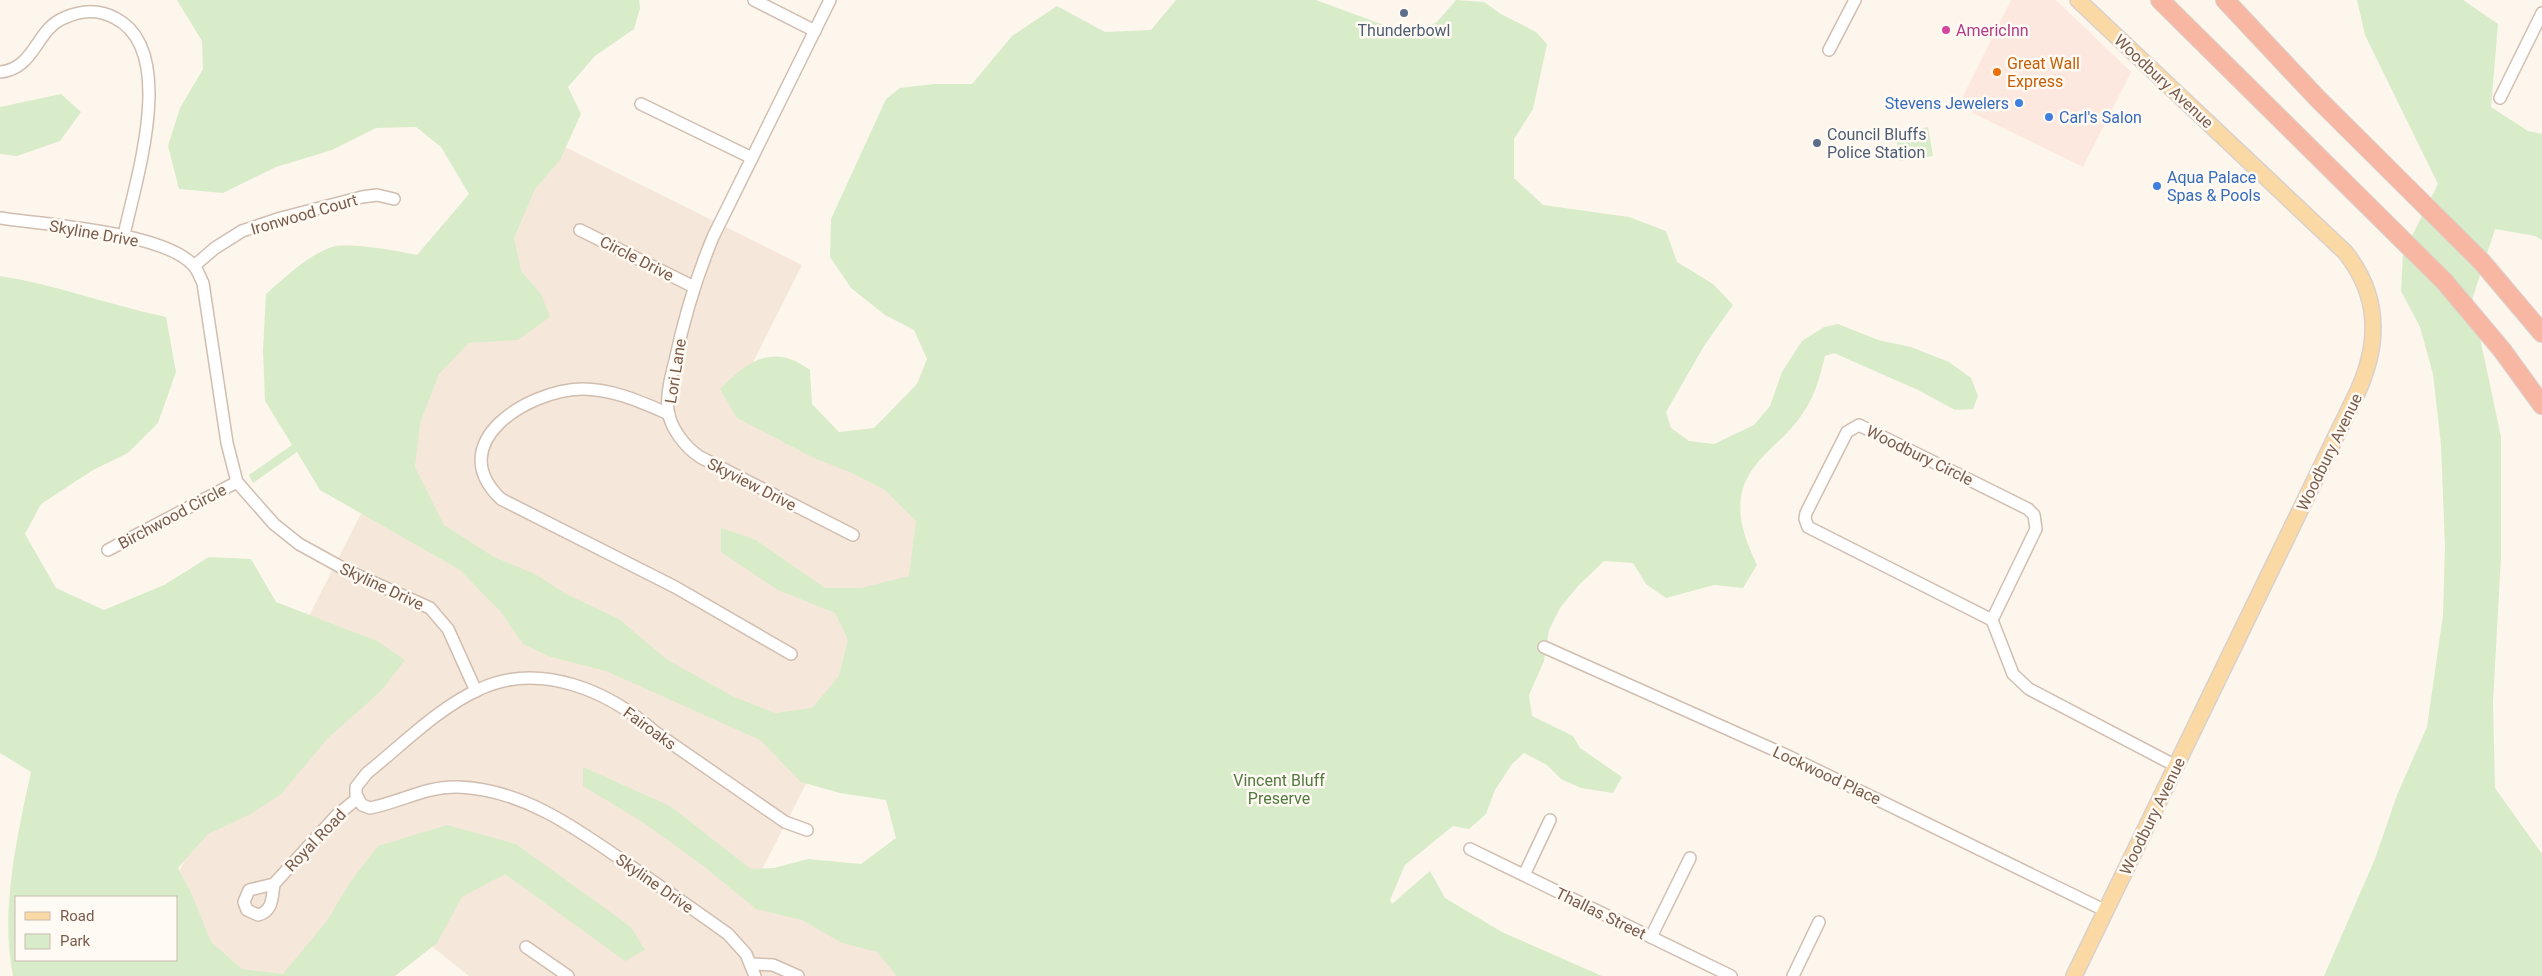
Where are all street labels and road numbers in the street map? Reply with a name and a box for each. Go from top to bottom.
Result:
street label: Woodbury Avenue [2110,31,2217,132]
street label: Ironwood Court [249,190,360,239]
street label: Skyline Drive [48,216,140,251]
street label: Circle Drive [597,232,677,285]
street label: Lori Lane [661,337,690,405]
street label: Woodbury Avenue [2293,390,2366,514]
street label: Woodbury Circle [1863,421,1976,490]
street label: Skyview Drive [704,454,799,515]
street label: Birchwood Circle [115,480,230,553]
street label: Skyline Drive [337,559,427,614]
street label: Fairoaks [620,703,680,754]
street label: Lockwood Place [1770,742,1884,809]
street label: Woodbury Avenue [2116,754,2189,878]
street label: Royal Road [281,805,350,876]
street label: Skyline Drive [612,850,697,917]
street label: Thallas Street [1553,883,1649,943]

